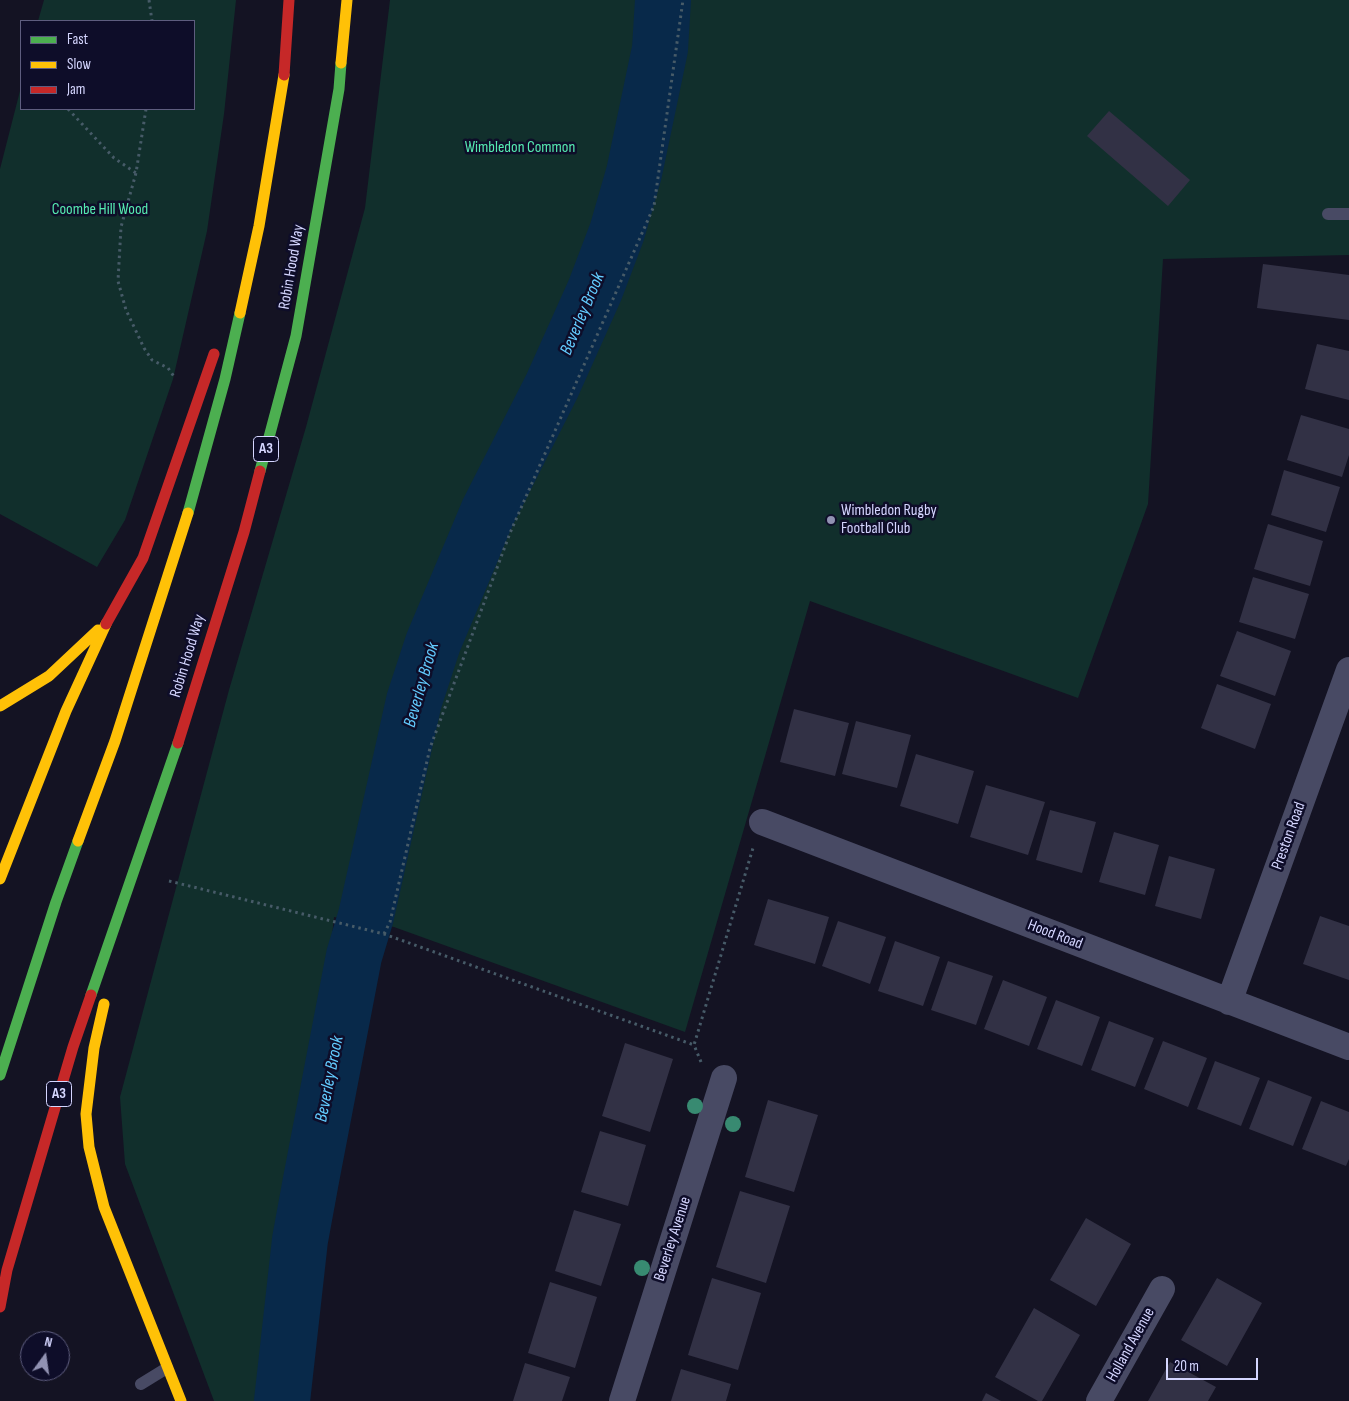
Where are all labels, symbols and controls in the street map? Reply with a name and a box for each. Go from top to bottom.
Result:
legend [20,20,195,110]
text: Fast [67,30,88,49]
text: Slow [67,55,91,74]
text: Jam [67,80,85,99]
park label: Wimbledon Common [465,138,575,158]
park label: Coombe Hill Wood [52,200,148,220]
street label: Robin Hood Way [275,223,309,311]
water label: Beverley Brook [556,270,610,358]
road number: A3 [254,436,278,462]
place label: Wimbledon Rugby Football Club [841,501,937,539]
marker: Wimbledon Rugby Football Club [825,514,837,526]
street label: Robin Hood Way [166,612,210,700]
water label: Beverley Brook [400,640,444,730]
street label: Preston Road [1268,799,1310,873]
street label: Hood Road [1025,916,1085,954]
water label: Beverley Brook [311,1034,349,1124]
road number: A3 [46,1082,72,1106]
street label: Beverley Avenue [650,1194,696,1284]
street label: Holland Avenue [1103,1304,1159,1386]
north arrow [20,1331,70,1381]
text: N [43,1333,54,1351]
scale bar [1169,1348,1262,1380]
text: 20 m [1174,1357,1199,1376]

